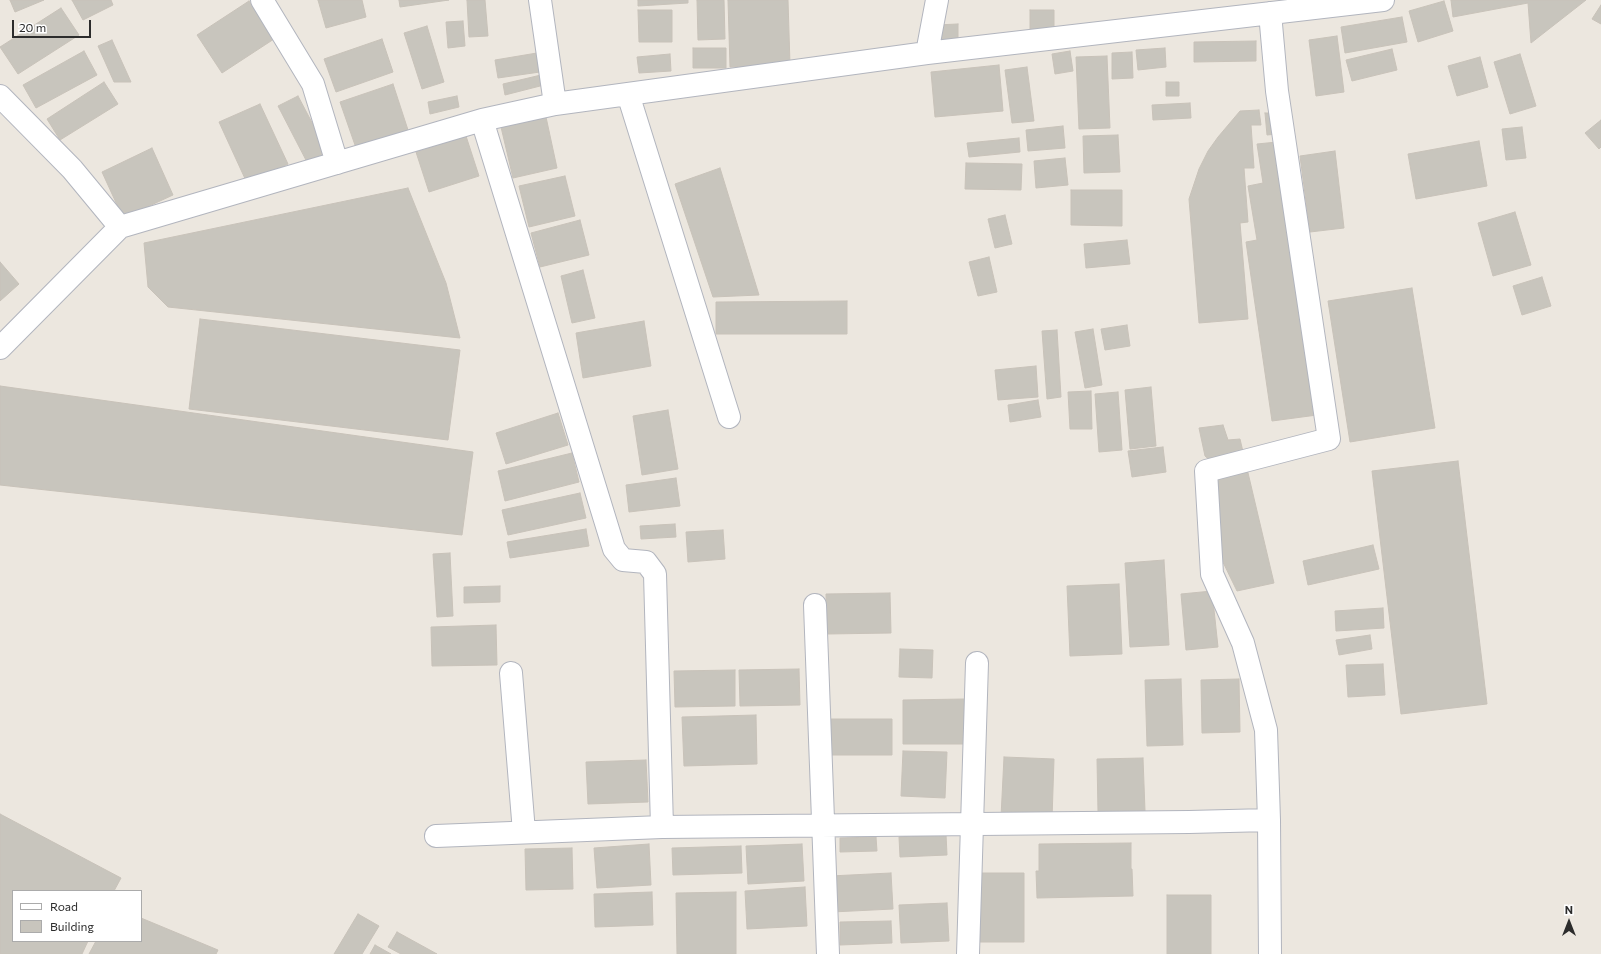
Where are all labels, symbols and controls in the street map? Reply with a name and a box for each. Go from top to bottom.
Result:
scale bar [14,12,93,38]
text: 20 m [19,20,46,34]
legend [12,890,142,942]
text: Road [50,899,78,913]
north arrow [1549,902,1589,942]
text: N [1565,903,1573,916]
text: Building [50,919,94,933]

